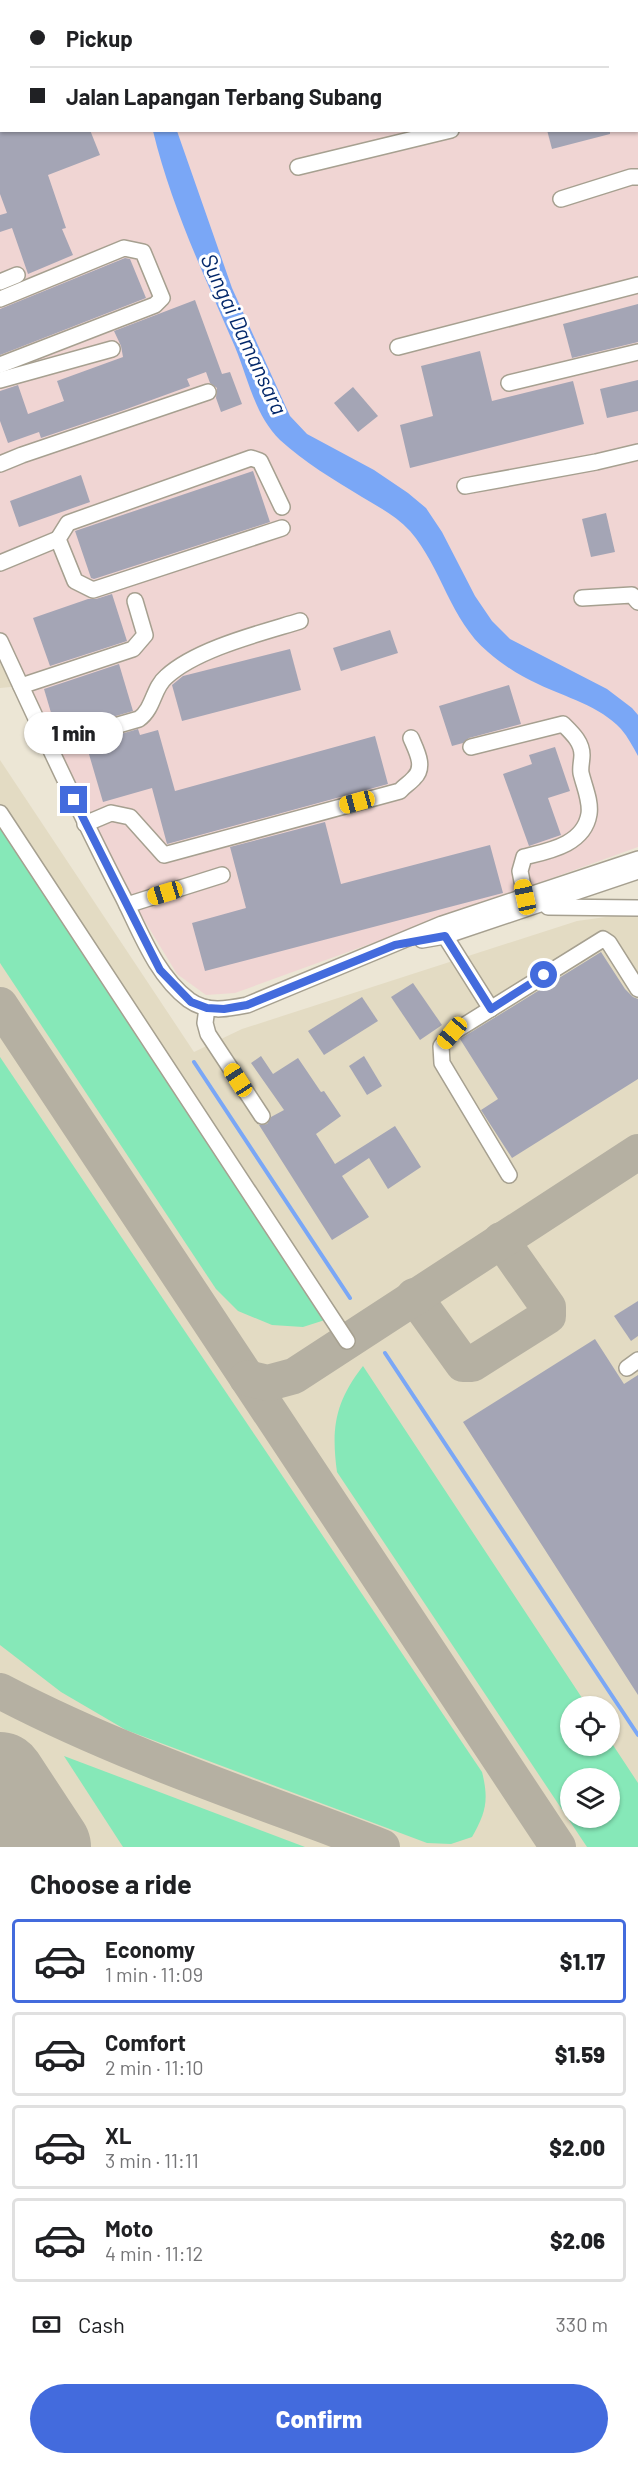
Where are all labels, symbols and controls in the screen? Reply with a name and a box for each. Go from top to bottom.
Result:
text: Pickup [66,25,133,51]
text: Jalan Lapangan Terbang Subang [66,83,382,109]
water label: Sungai Damansara [196,249,294,418]
callout: 1 min [25,713,124,755]
text: 1 min [52,721,95,745]
route end [60,786,87,813]
car [337,789,377,815]
car [512,878,538,916]
car [145,879,185,907]
route start [530,961,557,988]
car [434,1013,470,1053]
car [221,1060,255,1100]
map controls [560,1696,620,1828]
button: locate [560,1696,620,1756]
button: layers [560,1768,620,1828]
text: Choose a ride [30,1867,192,1899]
icon: car [33,1934,87,1988]
text: Economy [105,1936,195,1962]
text: $1.17 [560,1948,605,1974]
text: 1 min · 11:09 [105,1962,203,1986]
icon: car [33,2027,87,2081]
text: Comfort [105,2029,186,2055]
text: $1.59 [555,2041,605,2067]
text: 2 min · 11:10 [105,2055,203,2079]
icon: car [33,2120,87,2174]
text: XL [105,2122,131,2148]
text: $2.00 [549,2134,605,2160]
text: 3 min · 11:11 [105,2148,199,2172]
icon: car [33,2213,87,2267]
text: Moto [105,2215,153,2241]
text: $2.06 [550,2227,605,2253]
text: 4 min · 11:12 [105,2241,203,2265]
icon: cash [30,2308,63,2341]
text: Cash [78,2311,125,2337]
text: 330 m [556,2312,608,2336]
button: Confirm [30,2384,608,2453]

